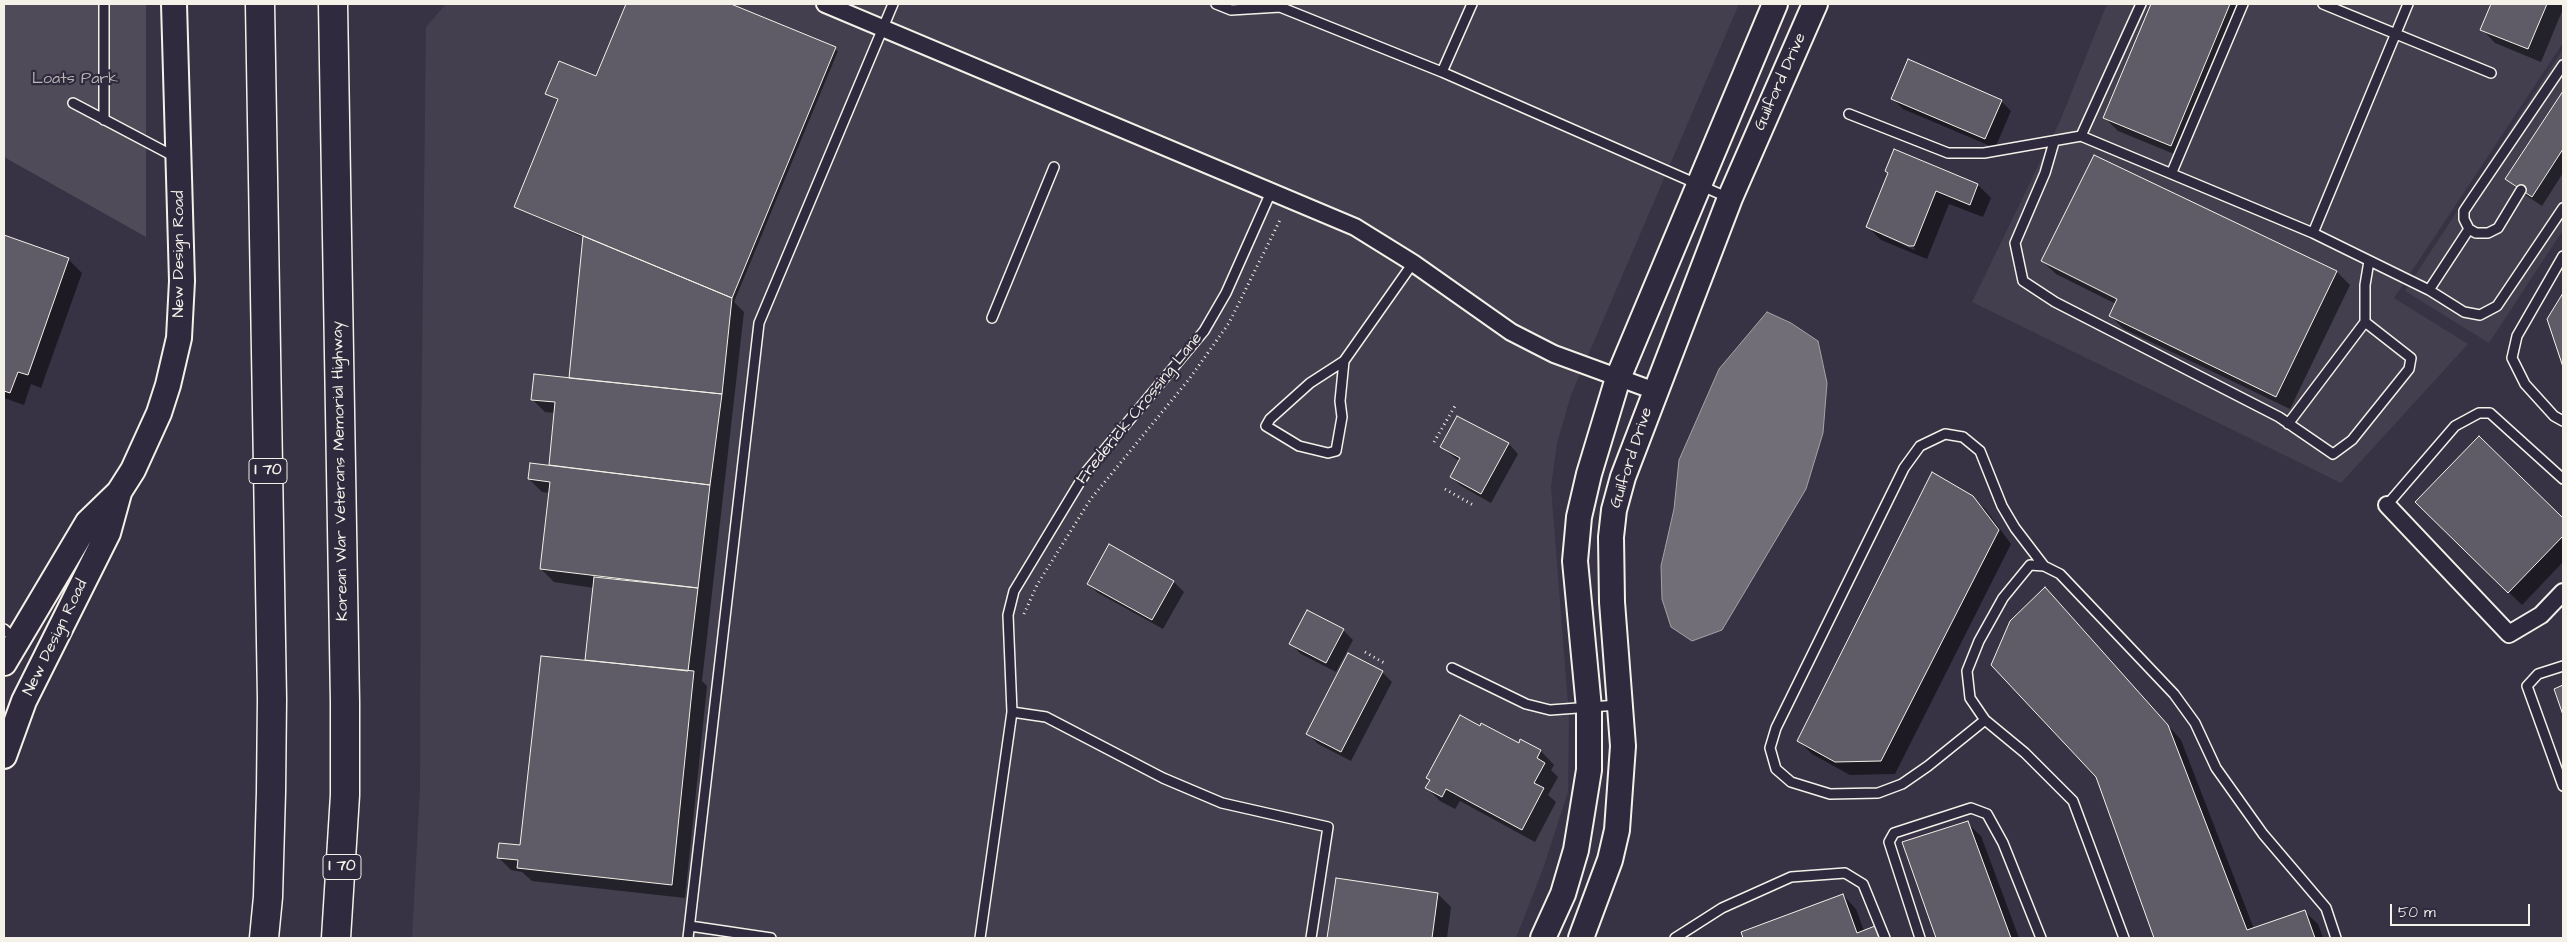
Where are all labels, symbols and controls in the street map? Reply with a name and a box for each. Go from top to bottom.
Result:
street label: Guilford Drive [1751,30,1811,134]
park label: Loats Park [32,70,118,90]
street label: New Design Road [170,191,190,317]
street label: Korean War Veterans Memorial Highway [329,321,353,621]
street label: Frederick Crossing Lane [1073,329,1207,489]
street label: Guilford Drive [1607,405,1657,511]
road number: I 70 [249,458,287,484]
street label: New Design Road [20,577,92,699]
road number: I 70 [323,854,361,880]
scale bar [2392,894,2532,926]
text: 50 m [2398,902,2436,923]

